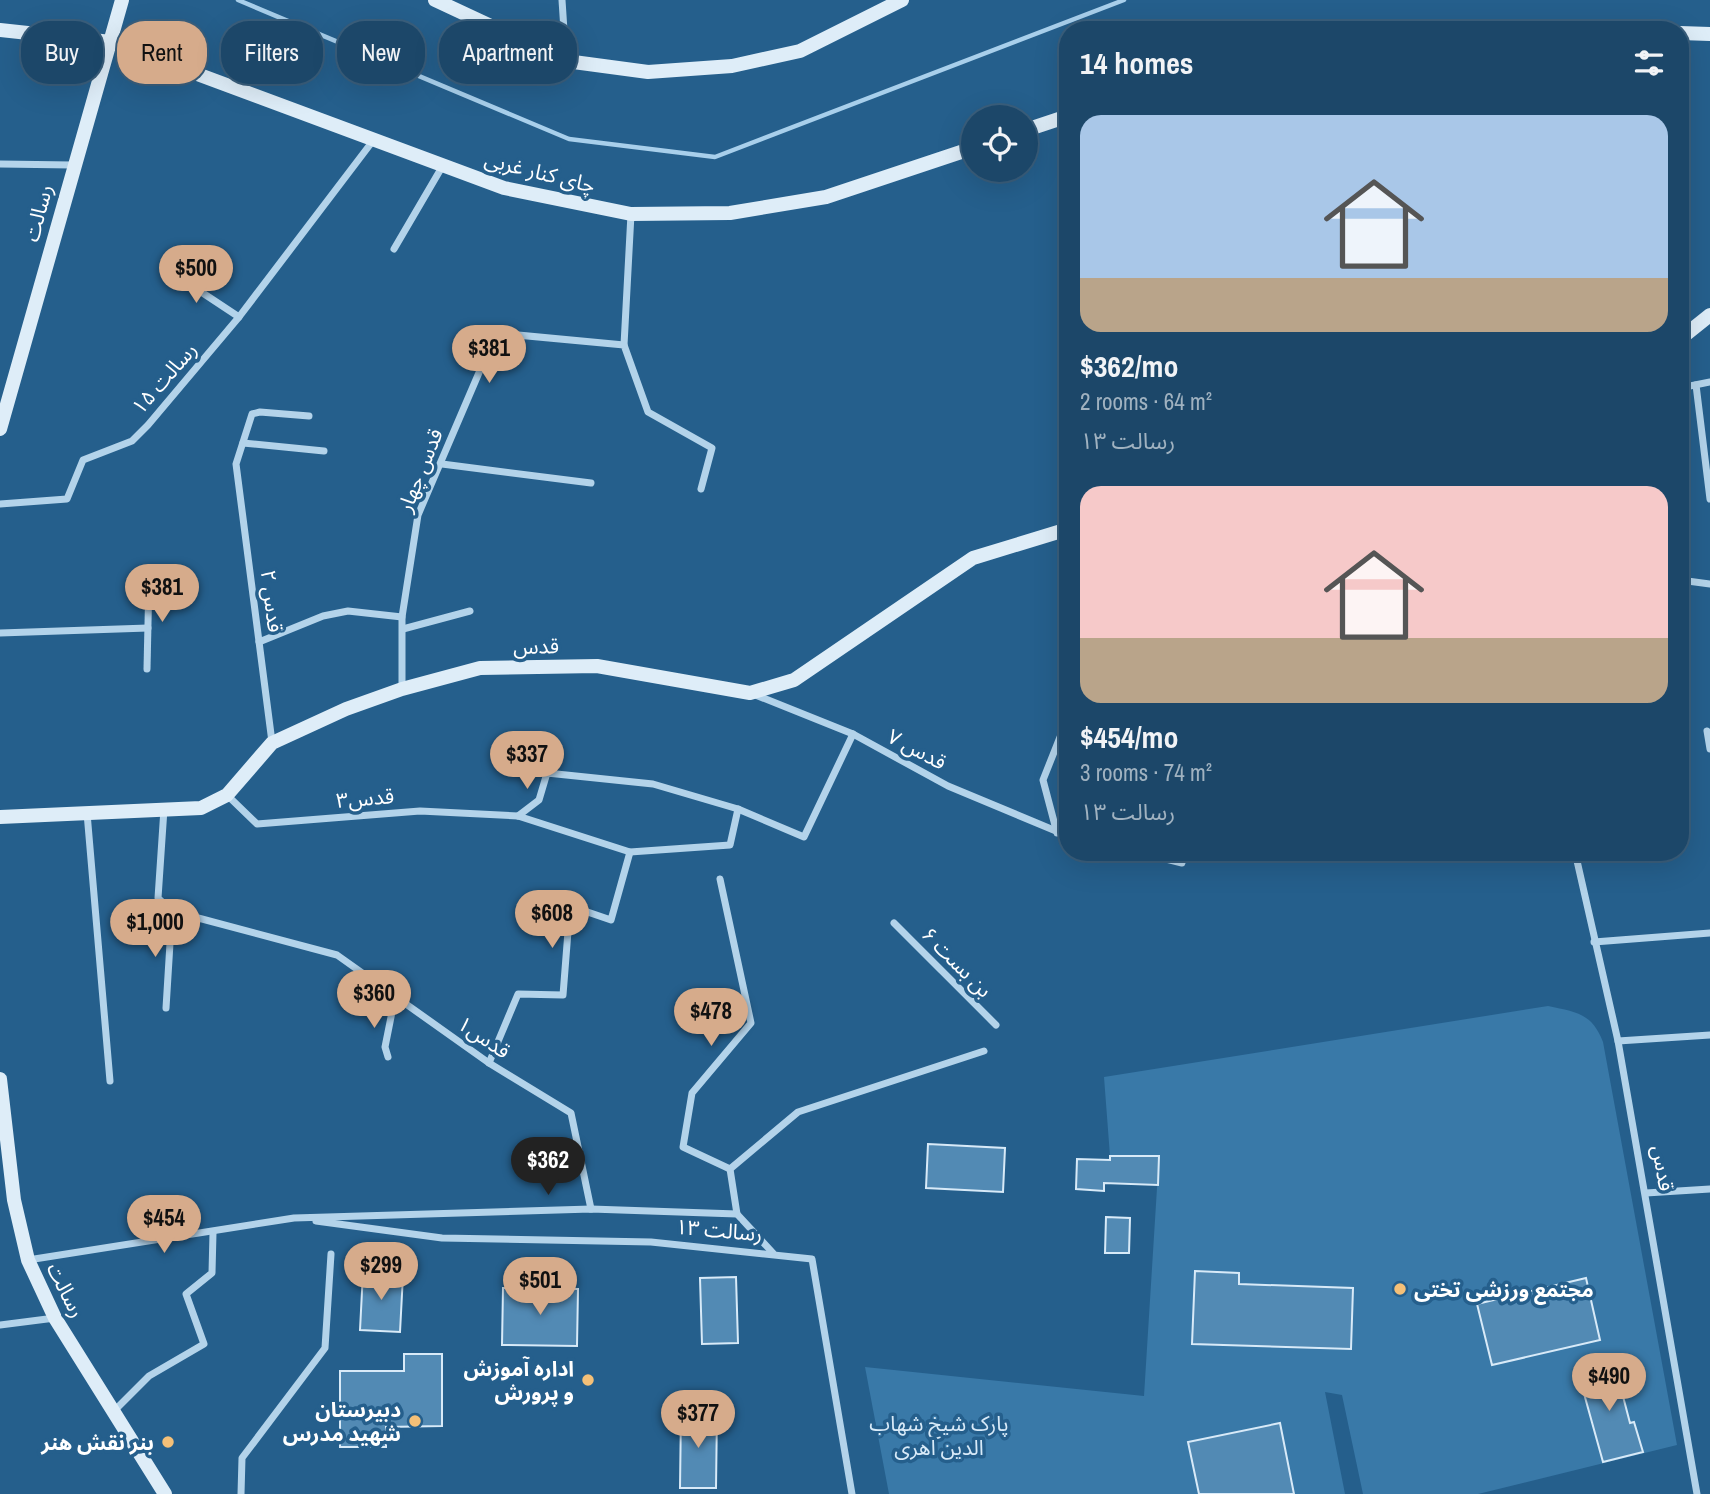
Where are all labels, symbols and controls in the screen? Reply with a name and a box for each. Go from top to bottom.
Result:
chip: Buy [21,21,103,84]
chip: Rent [117,21,207,84]
chip: Filters [221,21,323,84]
chip: New [337,21,425,84]
chip: Apartment [439,21,577,84]
text: 14 homes [1080,43,1194,83]
icon: filters [1630,44,1668,82]
map controls [961,105,1038,182]
button: locate [961,105,1038,182]
street label: چای کنار غربی [482,144,598,200]
icon: home [1311,161,1437,287]
street label: رسالت [16,181,60,245]
pin: $500 [155,246,237,305]
text: $500 [175,252,217,283]
pin: $381 [448,326,530,385]
text: $381 [468,332,510,363]
street label: رسالت ۱۵ [125,336,203,420]
text: $362/mo [1080,346,1178,386]
text: 2 rooms · 64 m² [1080,386,1212,417]
street label: قدس چهار [390,424,450,517]
text: رسالت ۱۳ [1080,425,1175,456]
icon: home [1311,532,1437,658]
pin: $381 [121,564,203,624]
street label: قدس ۲ [254,568,290,634]
text: $381 [141,571,183,602]
street label: قدس [513,631,559,661]
text: $454/mo [1080,717,1178,757]
street label: قدس ۷ [882,721,952,777]
pin: $337 [486,732,568,791]
text: $337 [506,738,548,769]
text: 3 rooms · 74 m² [1080,757,1212,788]
street label: قدس۳ [335,781,395,815]
text: رسالت ۱۳ [1080,796,1175,827]
pin: $608 [511,890,593,950]
text: $608 [531,897,573,928]
pin: $1,000 [98,900,212,959]
text: $1,000 [126,906,184,937]
street label: بن بست ۶ [915,920,999,1004]
pin: $360 [333,970,415,1030]
text: $360 [353,977,395,1008]
pin: $478 [670,988,752,1048]
text: $478 [690,995,732,1026]
street label: قدس۱ [452,1009,516,1065]
pin: $362 [507,1138,589,1197]
street label: قدس [1645,1143,1681,1193]
text: $362 [527,1144,569,1175]
pin: $454 [123,1196,205,1255]
text: $454 [143,1202,185,1233]
street label: رسالت ۱۳ [674,1212,764,1248]
pin: $299 [340,1242,422,1302]
text: $299 [360,1249,402,1280]
street label: رسالت [40,1258,92,1322]
pin: $501 [499,1258,581,1317]
text: $501 [519,1264,561,1295]
place label: مجتمع ورزشی تختی [1414,1275,1594,1305]
marker: مجتمع ورزشی تختی [1392,1281,1408,1297]
place label: اداره آموزش و پرورش [464,1354,574,1407]
pin: $490 [1568,1354,1650,1413]
text: $490 [1588,1360,1630,1391]
marker: اداره آموزش و پرورش [580,1372,596,1388]
pin: $377 [657,1390,739,1450]
place label: دبیرستان شهید مدرس [283,1395,401,1448]
text: $377 [677,1397,719,1428]
park label: پارک شیخ شهاب الدین اهری [869,1409,1009,1462]
marker: دبیرستان شهید مدرس [407,1413,423,1429]
place label: بنر نقش هنر [40,1428,154,1457]
marker: بنر نقش هنر [160,1434,176,1450]

